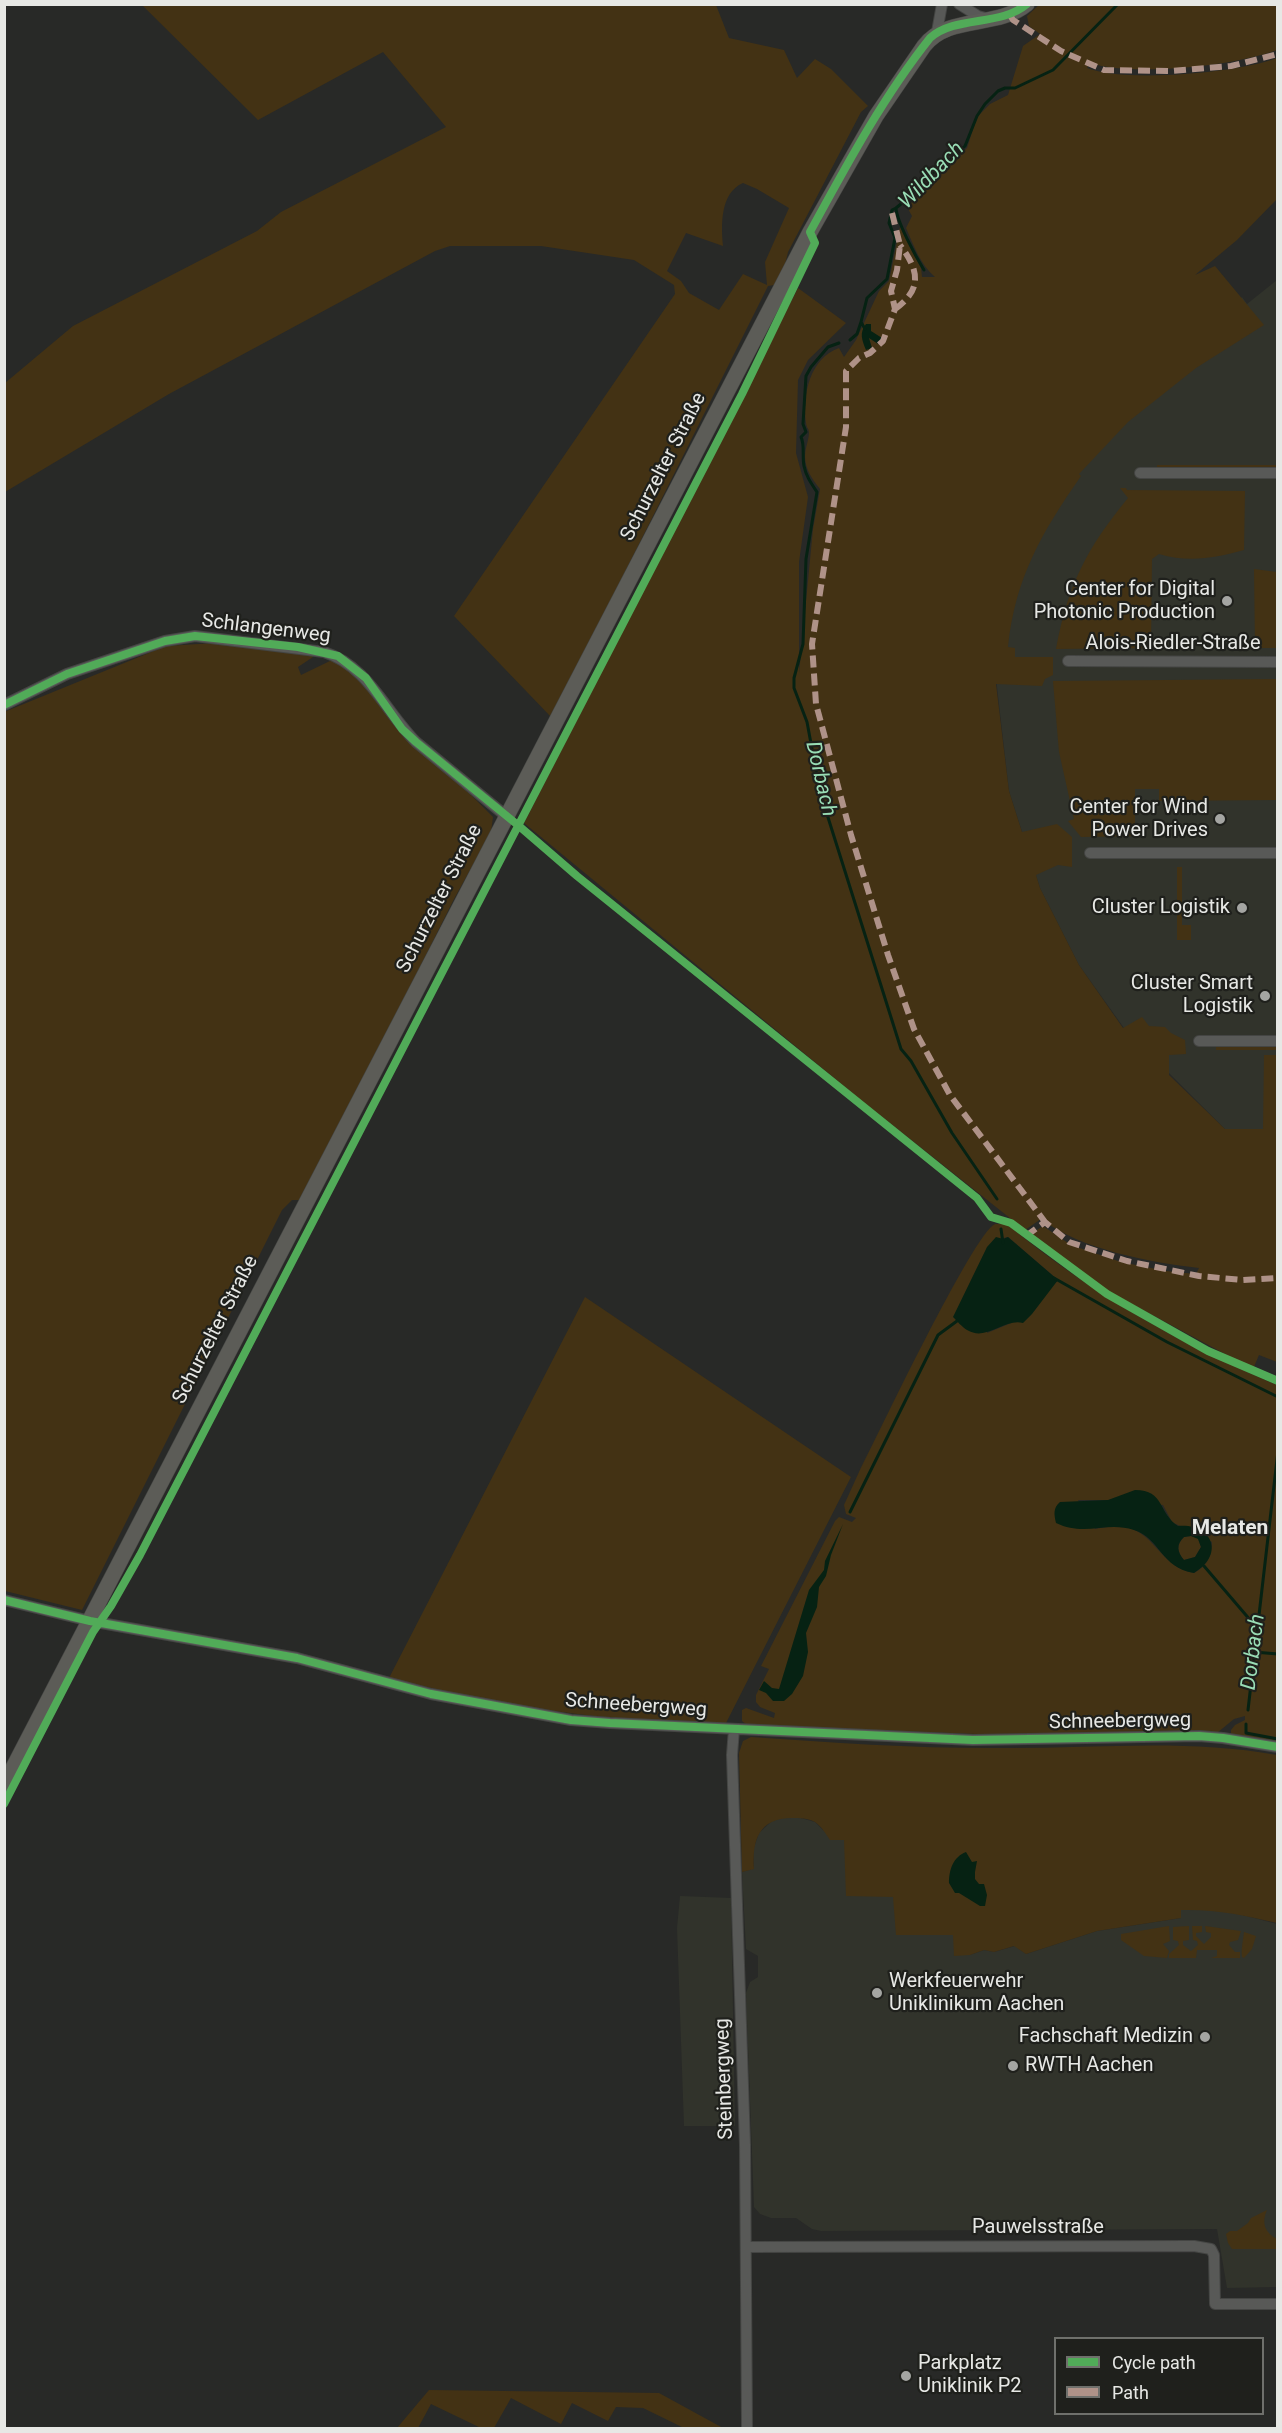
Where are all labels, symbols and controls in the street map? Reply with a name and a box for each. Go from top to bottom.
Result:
water label: Wildbach [894,137,970,215]
street label: Schurzelter Straße [616,389,712,545]
place label: Center for Digital Photonic Production [1034,578,1215,625]
marker: Center for Digital Photonic Production [1220,594,1234,608]
street label: Schlangenweg [200,609,332,649]
street label: Alois-Riedler-Straße [1085,632,1261,656]
water label: Dorbach [799,739,841,819]
place label: Center for Wind Power Drives [1069,796,1208,843]
marker: Center for Wind Power Drives [1213,812,1227,826]
street label: Schurzelter Straße [392,821,488,977]
place label: Cluster Logistik [1092,896,1230,920]
marker: Cluster Logistik [1235,901,1249,915]
place label: Cluster Smart Logistik [1131,972,1253,1019]
marker: Cluster Smart Logistik [1258,989,1272,1003]
street label: Schurzelter Straße [168,1252,264,1408]
district label: Melaten [1192,1516,1268,1542]
water label: Dorbach [1237,1613,1271,1691]
street label: Schneebergweg [564,1689,708,1723]
street label: Schneebergweg [1049,1709,1191,1735]
place label: Werkfeuerwehr Uniklinikum Aachen [889,1970,1064,2017]
marker: Werkfeuerwehr Uniklinikum Aachen [870,1986,884,2000]
street label: Steinbergweg [711,2018,739,2140]
place label: Fachschaft Medizin [1019,2025,1193,2049]
marker: Fachschaft Medizin [1198,2030,1212,2044]
place label: RWTH Aachen [1025,2054,1153,2078]
marker: RWTH Aachen [1006,2059,1020,2073]
street label: Pauwelsstraße [972,2216,1104,2240]
legend [1054,2337,1264,2415]
place label: Parkplatz Uniklinik P2 [918,2352,1022,2399]
text: Cycle path [1112,2352,1196,2373]
marker: Parkplatz Uniklinik P2 [899,2369,913,2383]
text: Path [1112,2382,1149,2403]

